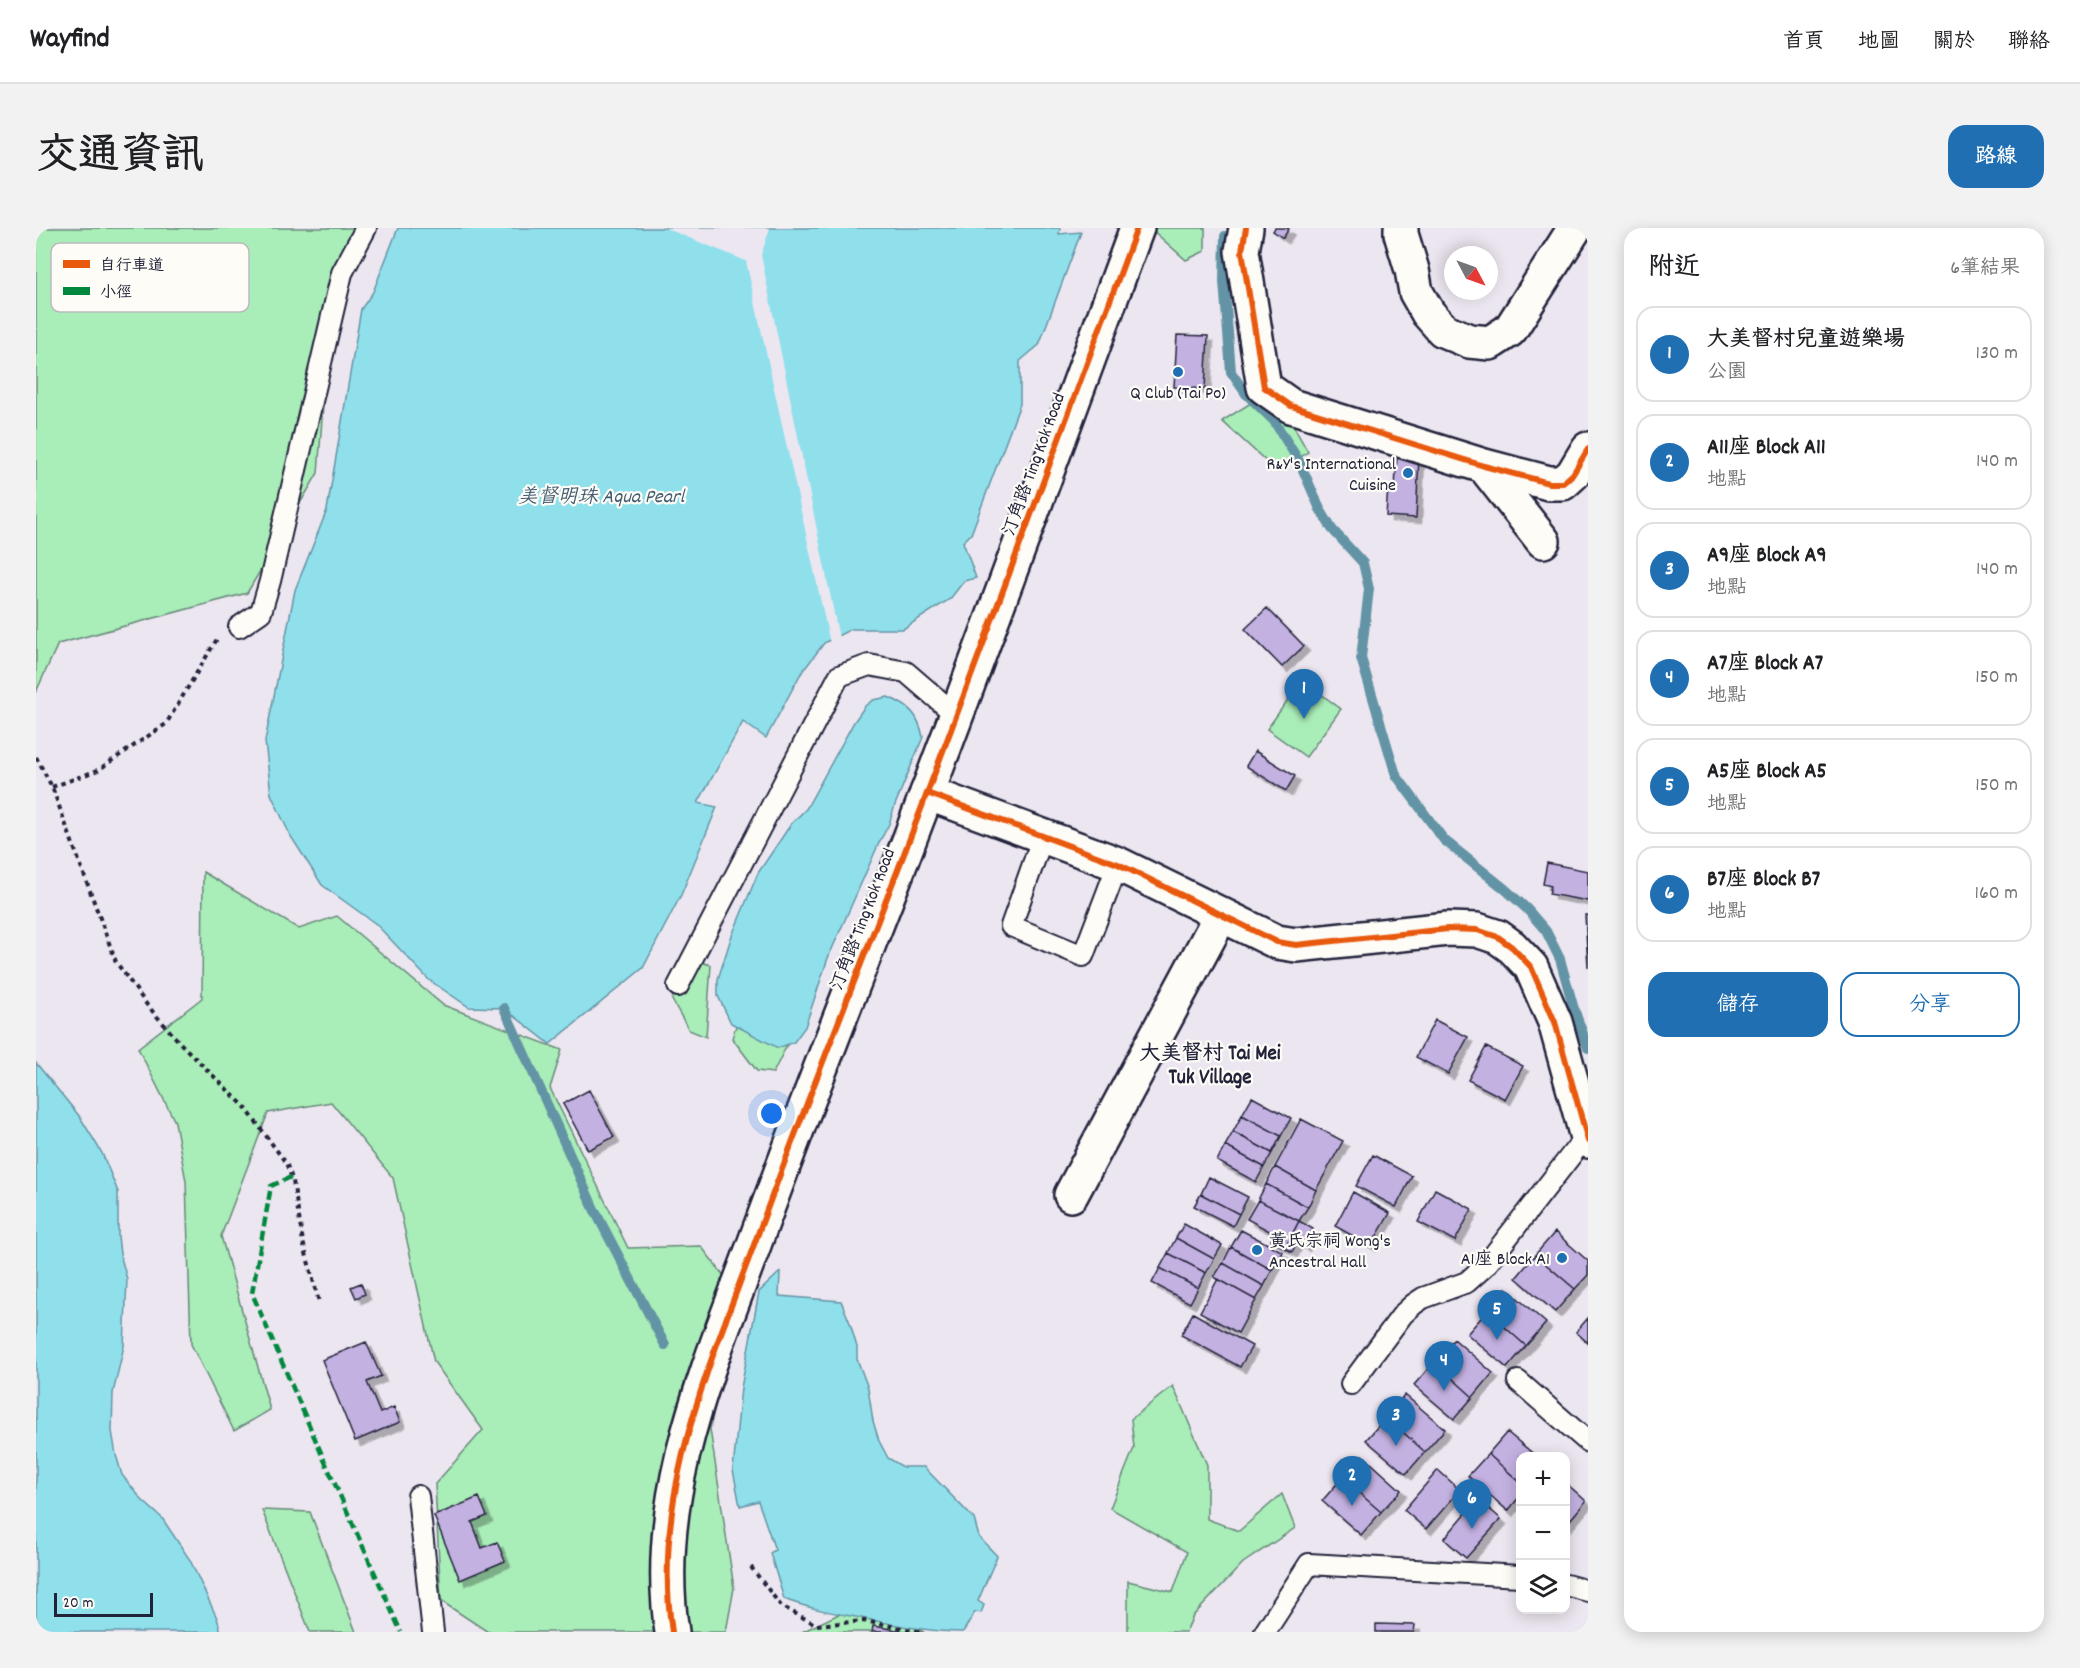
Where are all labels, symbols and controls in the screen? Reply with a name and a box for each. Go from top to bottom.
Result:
text: Wayfind [30,21,110,61]
text: 首頁 [1783,28,1825,58]
text: 地圖 [1858,28,1900,58]
text: 關於 [1933,28,1975,58]
text: 聯絡 [2008,28,2050,58]
button: 路線 [1948,125,2044,188]
text: 交通資訊 [36,129,204,189]
legend [51,243,249,312]
north arrow [1444,246,1498,300]
text: 附近 [1648,250,1700,287]
text: 自行車道 [100,255,164,278]
text: 6筆結果 [1950,255,2020,283]
text: 小徑 [100,282,132,305]
text: 大美督村兒童遊樂場 [1707,325,1905,356]
text: 1 [1667,340,1672,368]
text: 130 m [1976,340,2018,368]
text: 公園 [1707,359,1747,387]
marker: Q Club (Tai Po) [1171,365,1185,379]
place label: Q Club (Tai Po) [1130,382,1226,407]
street label: 汀角路 Ting Kok Road [998,390,1073,540]
text: A11座 Block A11 [1707,433,1826,464]
text: 2 [1665,448,1674,476]
text: 140 m [1976,448,2018,476]
place label: R&Y's International Cuisine [1267,453,1397,499]
marker: R&Y's International Cuisine [1401,466,1415,480]
text: 地點 [1707,467,1747,495]
water label: 美督明珠 Aqua Pearl [518,484,686,512]
text: A9座 Block A9 [1707,541,1827,572]
text: 3 [1665,556,1674,584]
text: 140 m [1976,556,2018,584]
text: 地點 [1707,575,1747,603]
text: A7座 Block A7 [1707,649,1823,680]
text: 4 [1665,664,1674,692]
text: 150 m [1975,664,2018,692]
pin: 1 [1284,670,1324,719]
text: 地點 [1707,683,1747,711]
text: A5座 Block A5 [1707,757,1827,788]
text: 5 [1665,772,1674,800]
text: 150 m [1975,772,2018,800]
text: 地點 [1707,791,1747,819]
street label: 汀角路 Ting Kok Road [826,845,903,995]
text: B7座 Block B7 [1707,865,1820,896]
text: 6 [1665,880,1674,908]
text: 160 m [1975,880,2018,908]
text: 地點 [1707,899,1747,927]
button: 儲存 [1648,972,1828,1037]
button: 分享 [1840,972,2020,1037]
district label: 大美督村 Tai Mei Tuk Village [1139,1040,1281,1094]
your location [757,1099,786,1128]
place label: 黃氏宗祠 Wong's Ancestral Hall [1269,1230,1391,1276]
marker: 黃氏宗祠 Wong's Ancestral Hall [1250,1243,1264,1257]
place label: A1座 Block A1 [1461,1248,1550,1273]
marker: A1座 Block A1 [1555,1251,1569,1265]
pin: 5 [1478,1290,1516,1340]
pin: 4 [1424,1342,1464,1391]
pin: 3 [1376,1396,1416,1446]
map controls [1516,1452,1570,1614]
button: + [1516,1452,1570,1506]
pin: 2 [1332,1456,1372,1506]
pin: 6 [1452,1480,1492,1529]
button: − [1516,1506,1570,1560]
button: layers [1516,1560,1570,1614]
scale bar [54,1590,153,1618]
text: 20 m [63,1592,93,1615]

